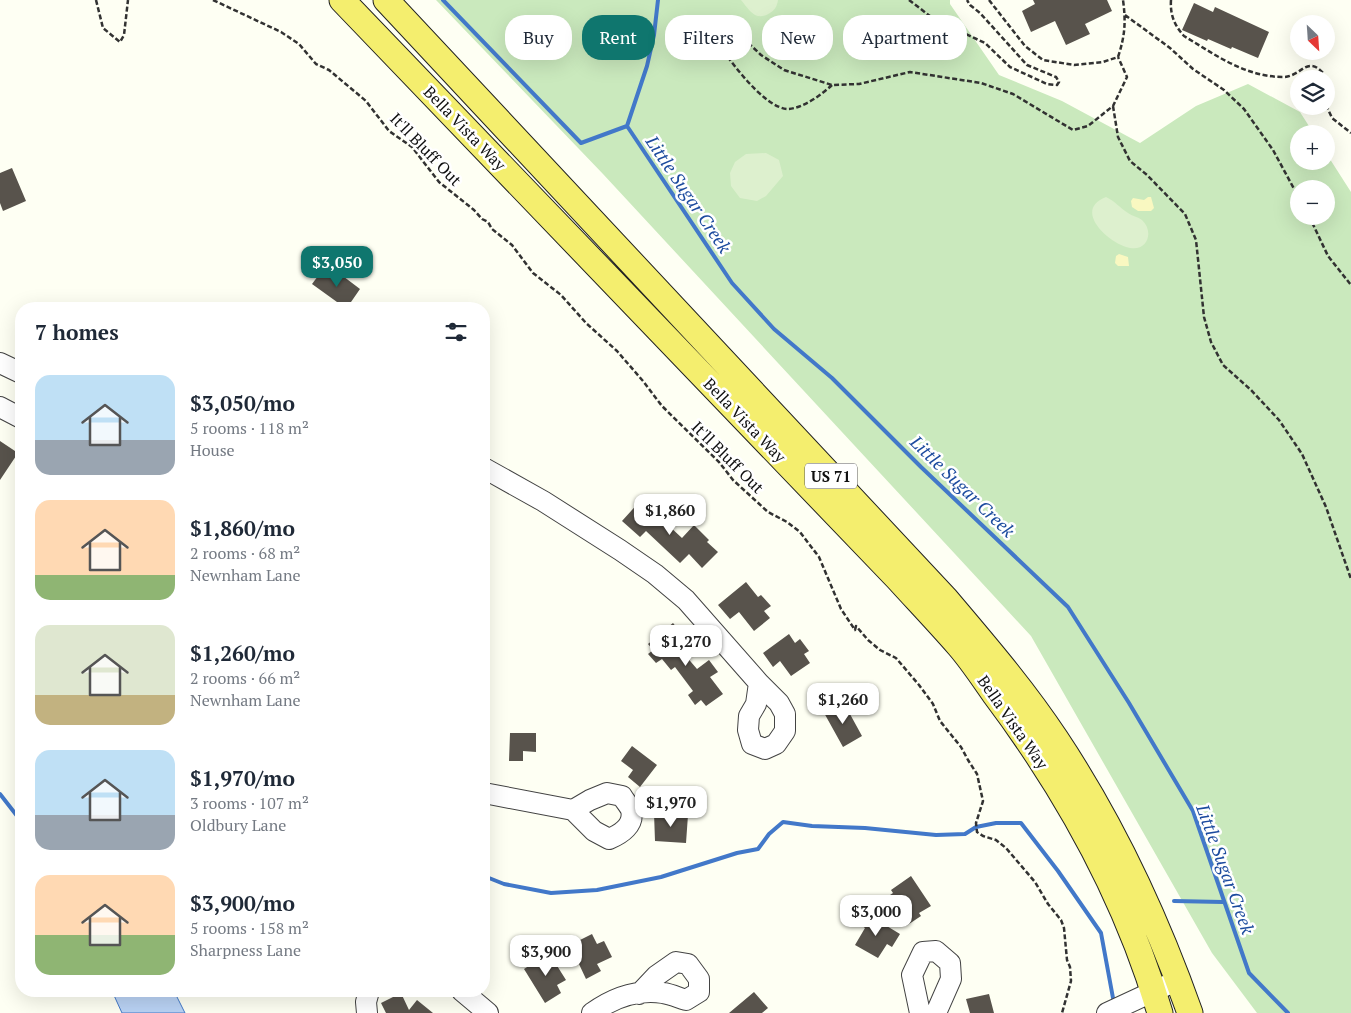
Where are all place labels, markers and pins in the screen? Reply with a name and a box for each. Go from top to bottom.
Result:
pin: $3,050 [296,246,378,288]
pin: $1,860 [629,494,711,536]
pin: $1,270 [645,624,727,667]
pin: $1,260 [802,682,884,725]
pin: $1,970 [630,786,712,828]
pin: $3,000 [835,894,917,937]
pin: $3,900 [505,934,587,977]

